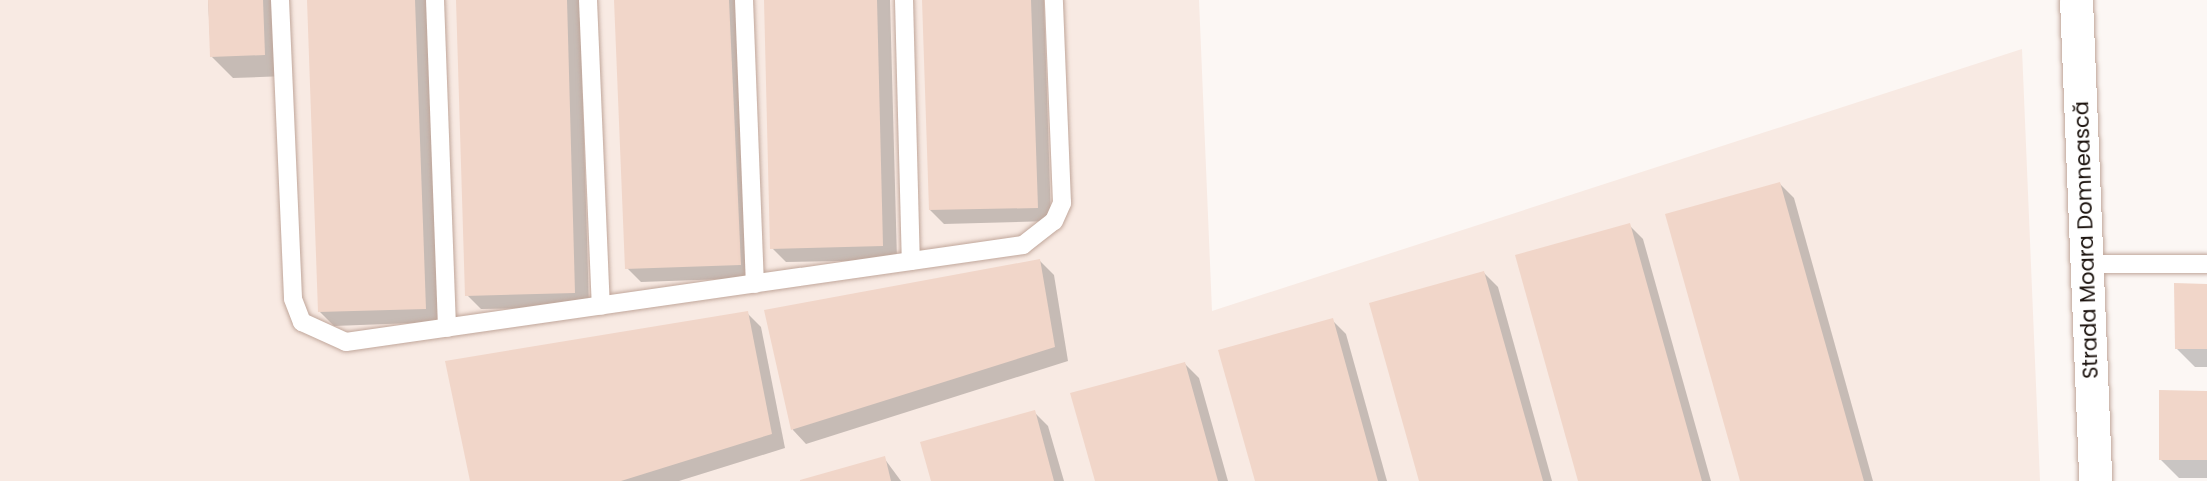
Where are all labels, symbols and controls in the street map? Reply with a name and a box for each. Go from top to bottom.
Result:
street label: Strada Moara Domnească [2069,101,2103,379]

